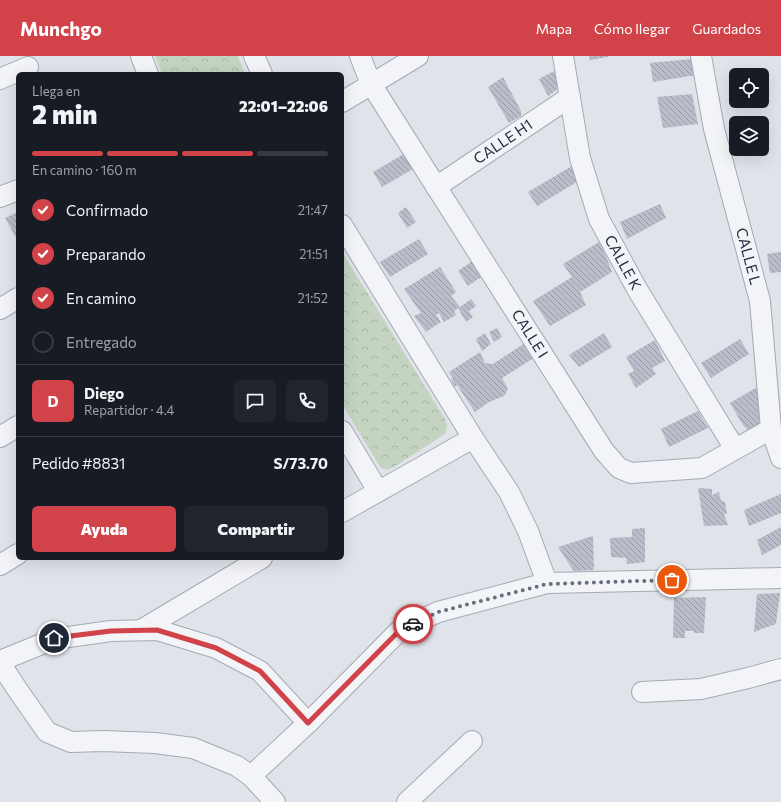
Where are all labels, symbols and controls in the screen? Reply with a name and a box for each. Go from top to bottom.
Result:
text: Munchgo [20,17,102,40]
text: Mapa [536,20,572,37]
text: Cómo llegar [594,20,670,37]
text: Guardados [692,20,761,37]
map controls [729,68,769,156]
button: locate [729,68,769,108]
text: Llega en [32,83,80,99]
text: 22:01–22:06 [239,97,328,115]
text: 2 min [32,98,97,129]
street label: CALLE H1 [470,115,536,167]
button: layers [729,116,769,156]
text: En camino · 160 m [32,162,137,178]
icon: check [32,199,54,221]
text: Confirmado [66,201,148,219]
text: 21:47 [298,202,328,218]
street label: CALLE L [733,226,765,287]
street label: CALLE K [601,232,646,293]
icon: check [32,243,54,265]
text: Preparando [66,245,146,263]
text: 21:51 [299,246,328,262]
icon: check [32,287,54,309]
text: En camino [66,289,136,307]
text: 21:52 [297,290,328,306]
street label: CALLE I [508,306,552,361]
text: Entregado [66,333,137,351]
button: chat [234,380,276,422]
button: phone [286,380,328,422]
text: Diego [84,384,124,402]
text: D [47,392,59,410]
text: Repartidor · 4.4 [84,402,174,418]
text: Pedido #8831 [32,454,125,472]
text: S/73.70 [273,454,328,472]
button: Ayuda [32,506,176,552]
button: Compartir [184,506,328,552]
pin [655,563,689,597]
icon: bag [661,569,683,591]
courier [393,604,433,644]
icon: car [402,613,424,635]
pin [37,621,71,655]
icon: home [43,627,65,649]

